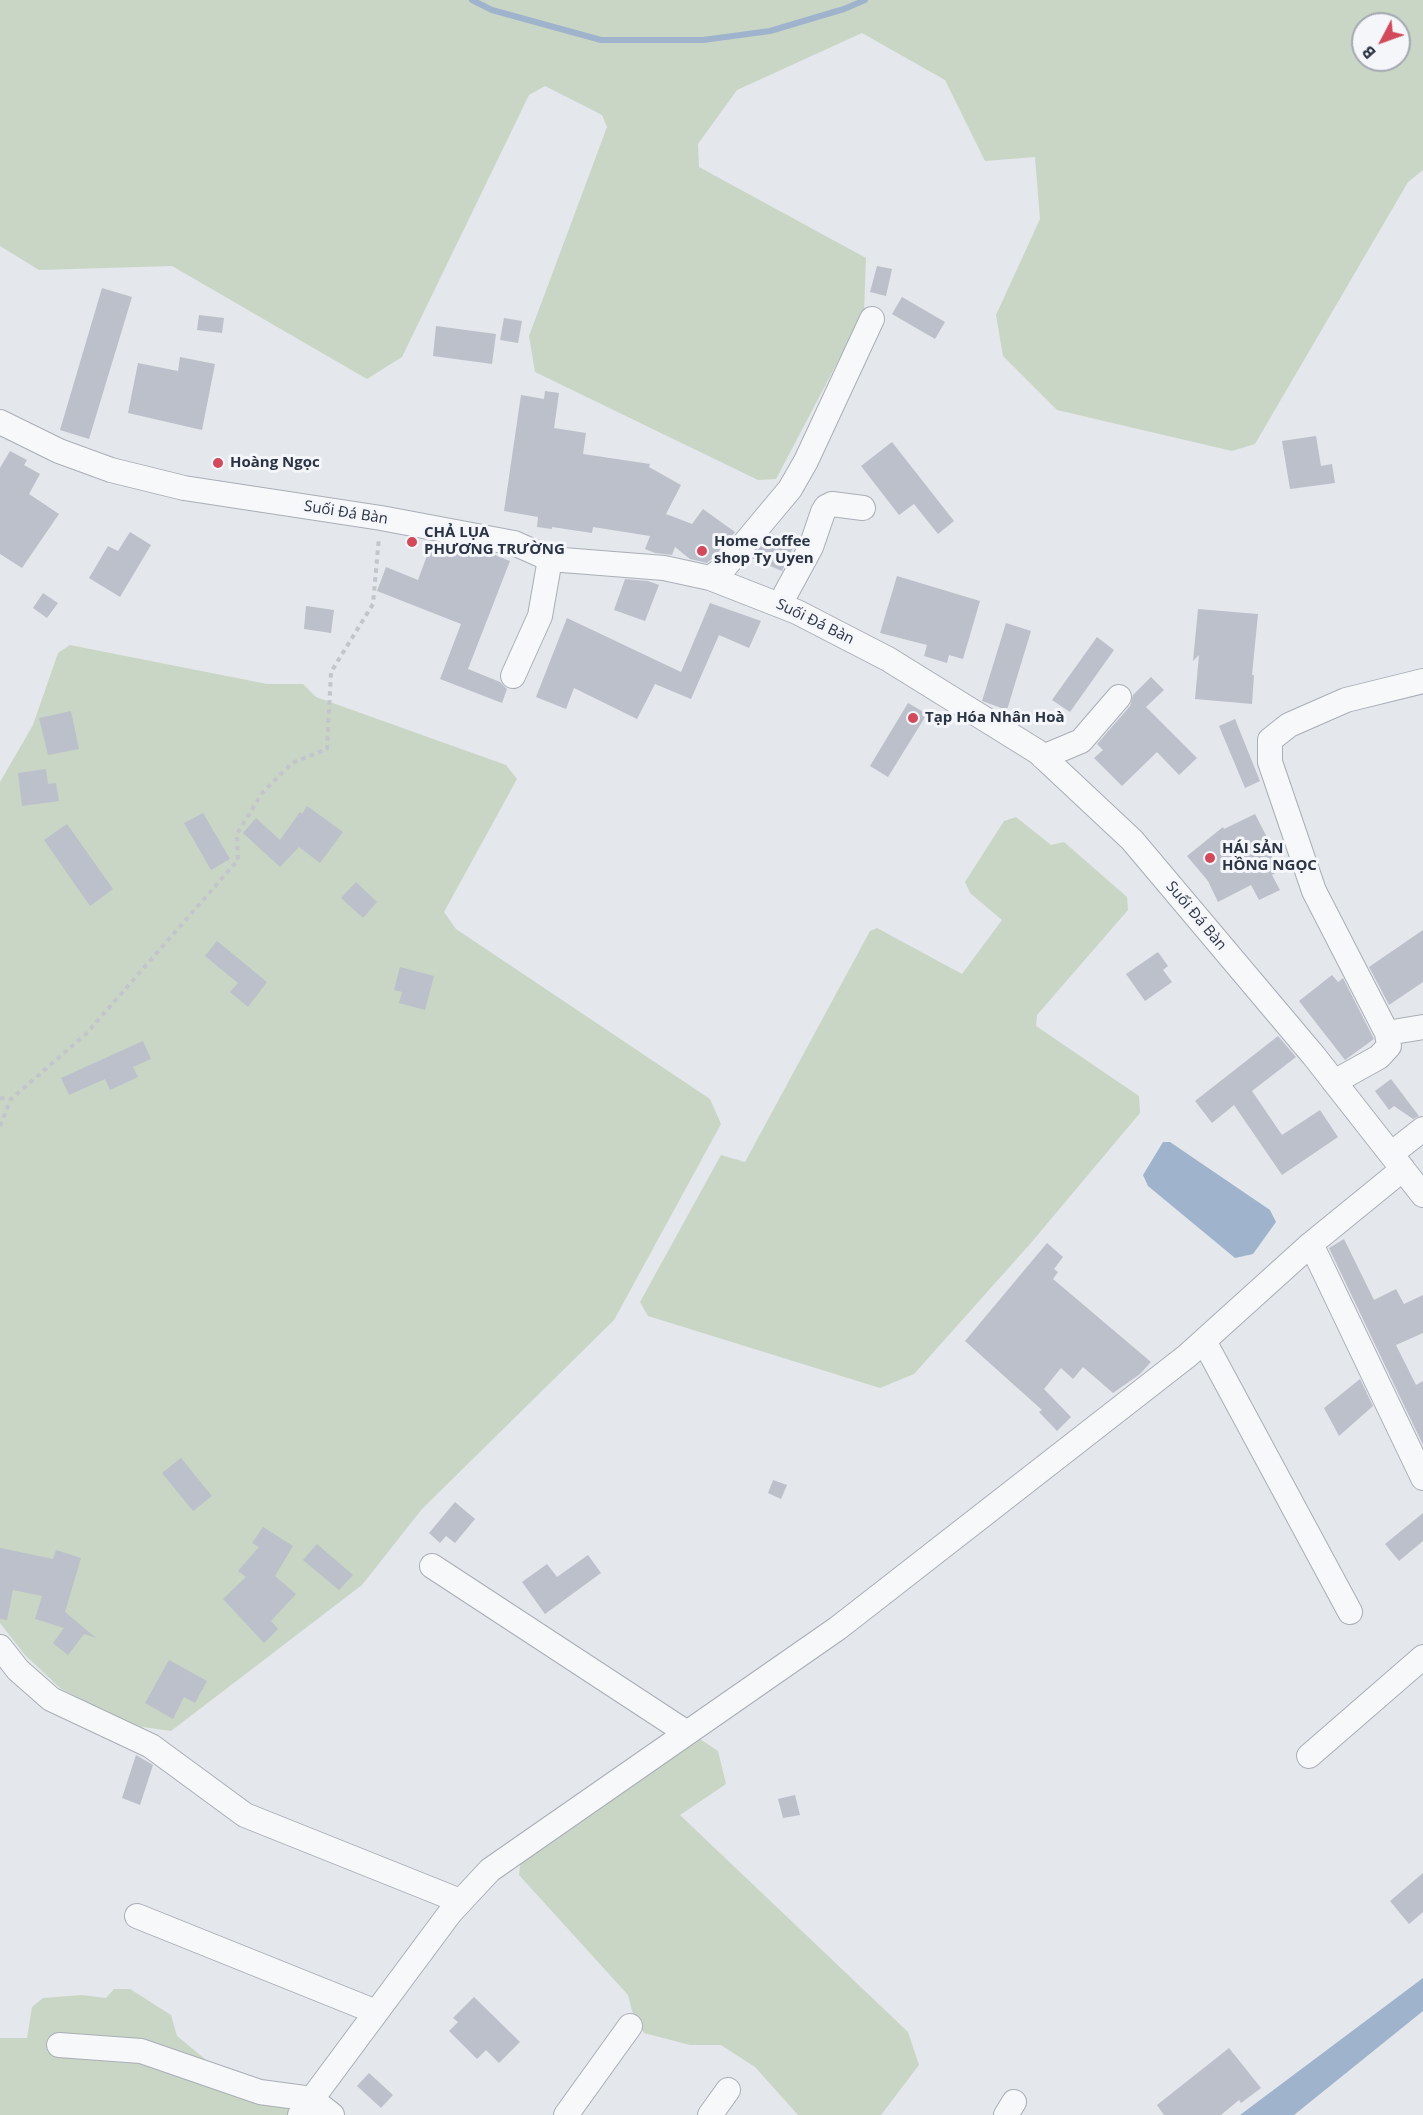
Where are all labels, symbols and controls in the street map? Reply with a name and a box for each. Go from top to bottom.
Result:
north arrow [1351,12,1411,72]
text: B [1357,41,1381,64]
place label: Hoàng Ngọc [230,454,320,472]
marker: Hoàng Ngọc [211,456,225,470]
street label: Suối Đá Bàn [303,498,389,528]
place label: CHẢ LỤA PHƯƠNG TRƯỜNG [424,524,565,559]
place label: Home Coffee shop Ty Uyen [714,533,814,568]
marker: CHẢ LỤA PHƯƠNG TRƯỜNG [405,535,419,549]
marker: Home Coffee shop Ty Uyen [695,544,709,558]
street label: Suối Đá Bàn [773,595,857,649]
place label: Tạp Hóa Nhân Hoà [925,709,1065,727]
marker: Tạp Hóa Nhân Hoà [906,711,920,725]
place label: HÁI SẢN HỒNG NGỌC [1222,840,1317,875]
marker: HÁI SẢN HỒNG NGỌC [1203,851,1217,865]
street label: Suối Đá Bàn [1162,878,1230,954]

